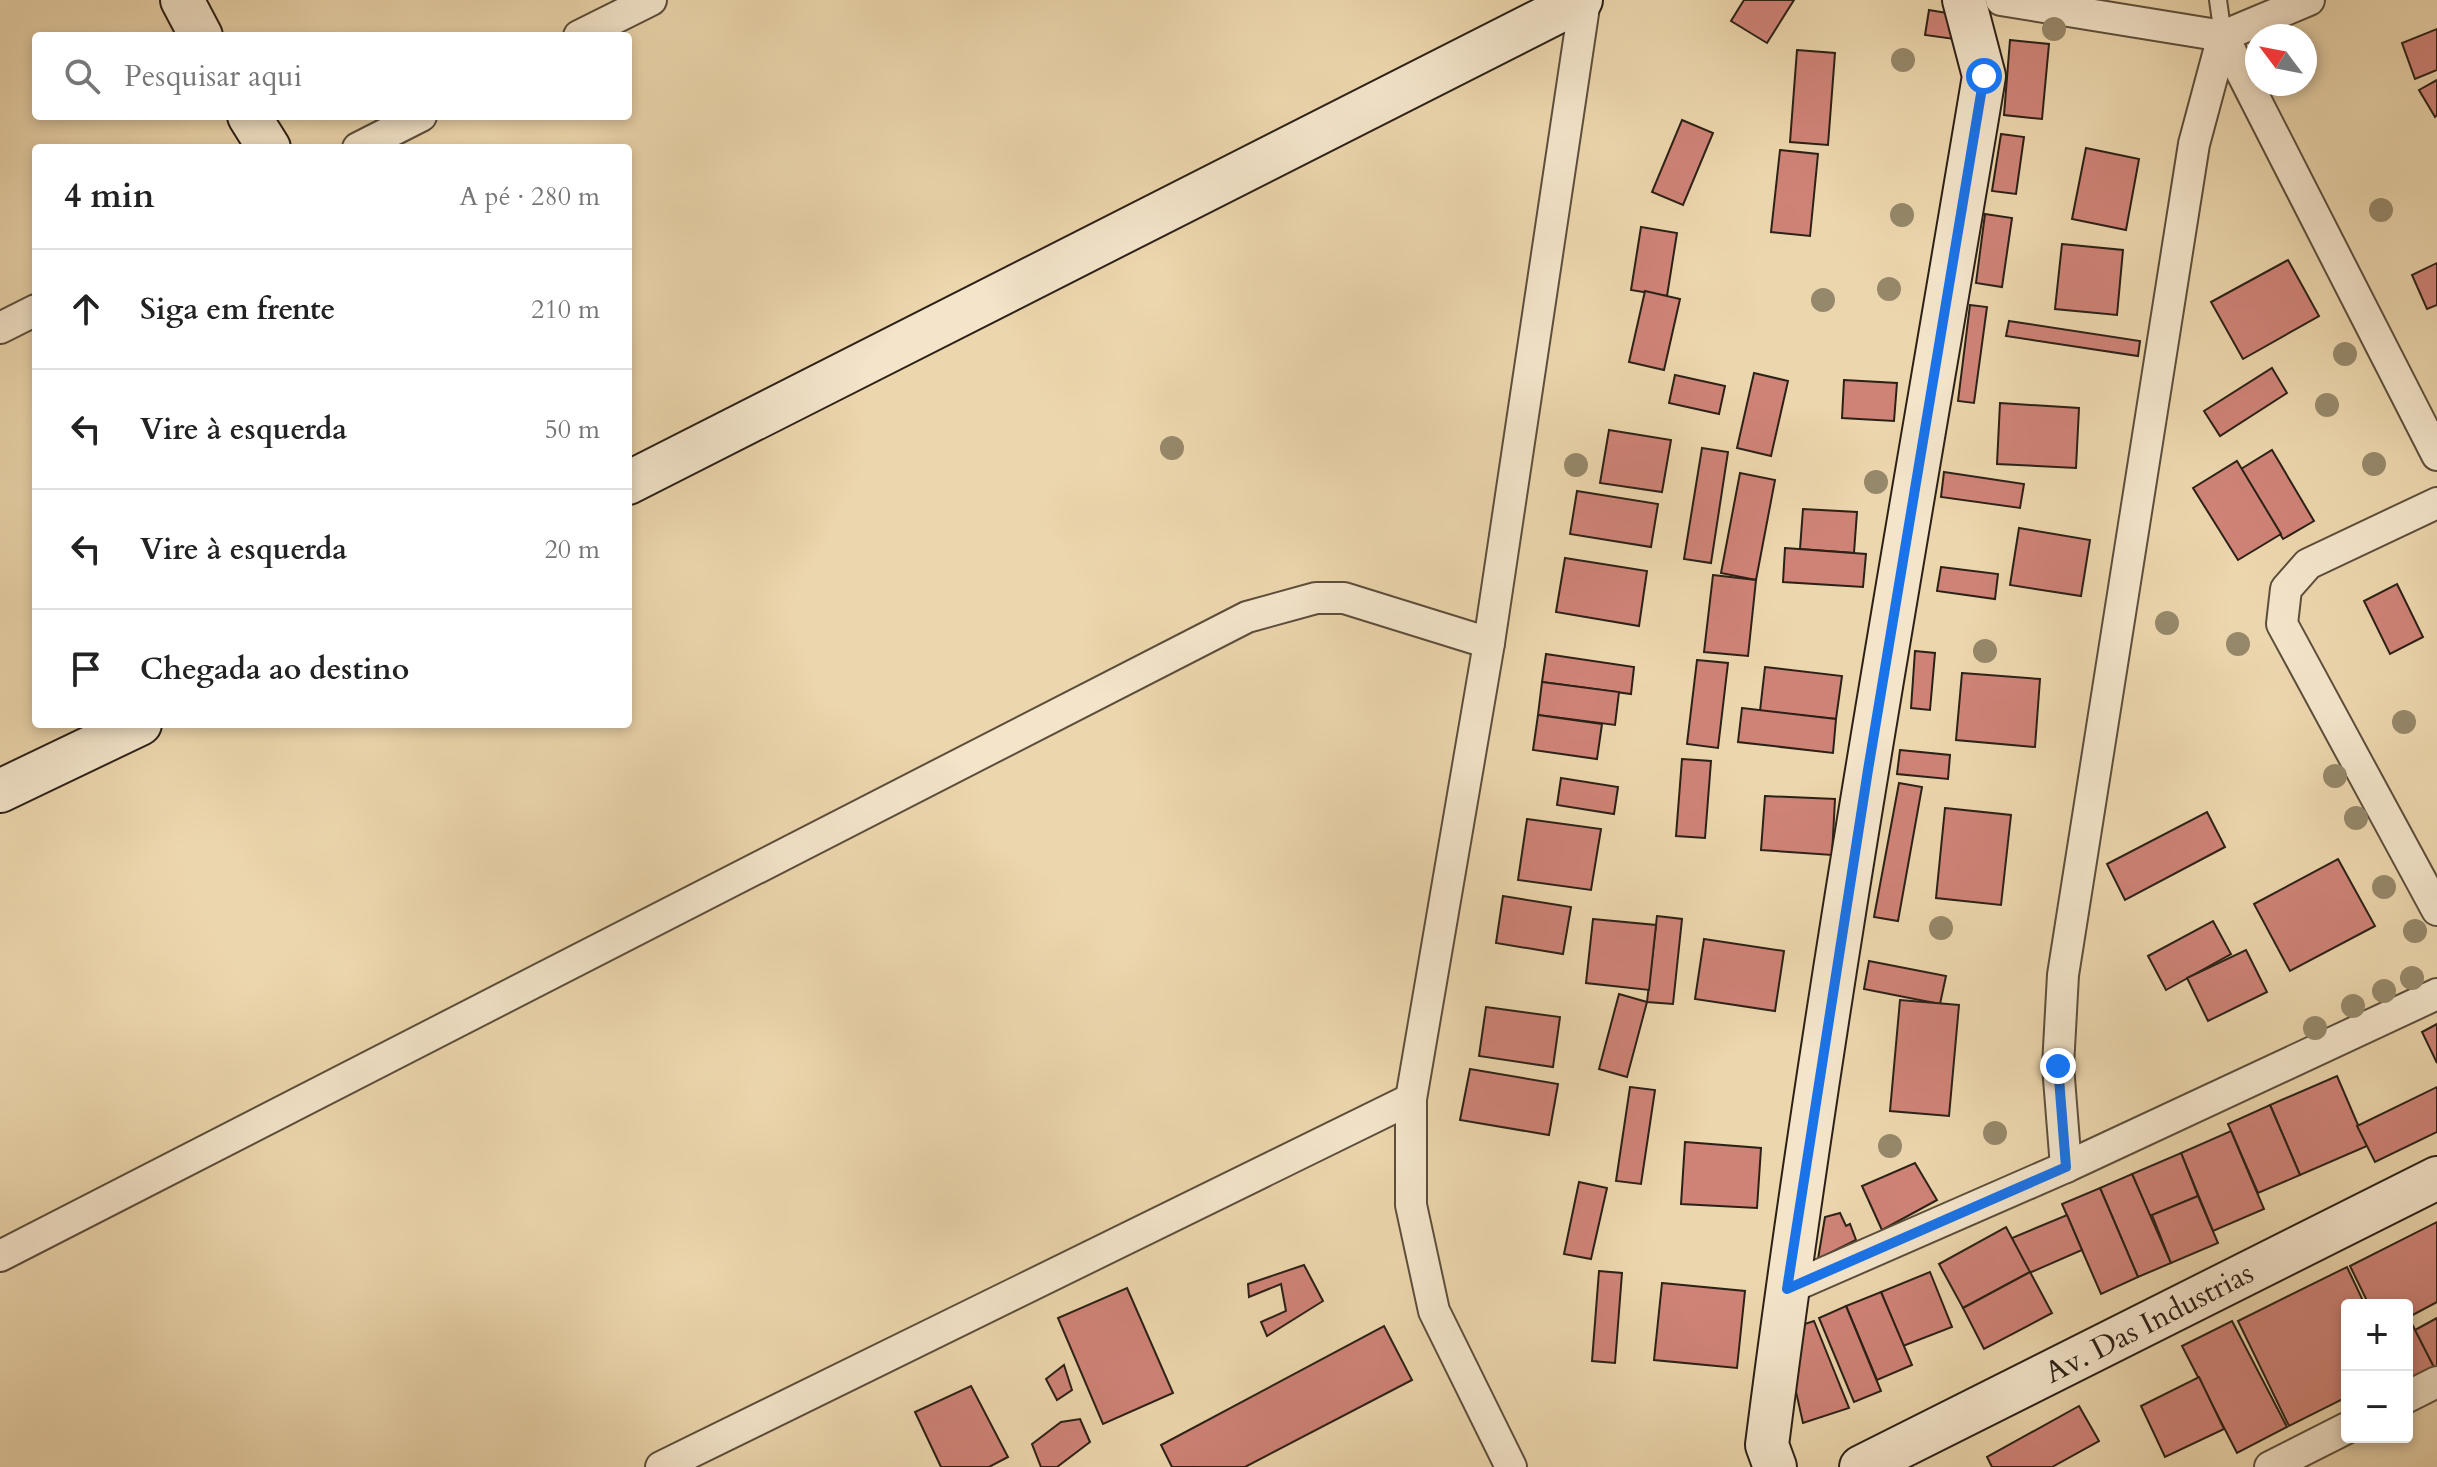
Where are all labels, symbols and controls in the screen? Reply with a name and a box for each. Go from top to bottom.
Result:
north arrow [2245,24,2317,96]
search box [32,32,632,120]
icon: search [60,54,104,98]
text: Pesquisar aqui [124,56,302,97]
route start [1966,58,2002,94]
text: 4 min [64,173,155,219]
text: A pé · 280 m [459,179,600,214]
icon: ahead [64,287,108,331]
text: Siga em frente [140,289,335,330]
text: 210 m [531,292,600,327]
icon: left [64,407,108,451]
text: Vire à esquerda [140,409,347,450]
text: 50 m [544,412,600,447]
icon: left [64,527,108,571]
text: Vire à esquerda [140,529,347,570]
text: 20 m [544,532,600,567]
icon: arrive [64,647,108,691]
text: Chegada ao destino [140,649,409,690]
route end [2040,1048,2076,1084]
street label: Av. Das Industrias [2038,1253,2260,1393]
map controls [2341,1299,2413,1443]
button: + [2341,1299,2413,1371]
button: − [2341,1371,2413,1443]

